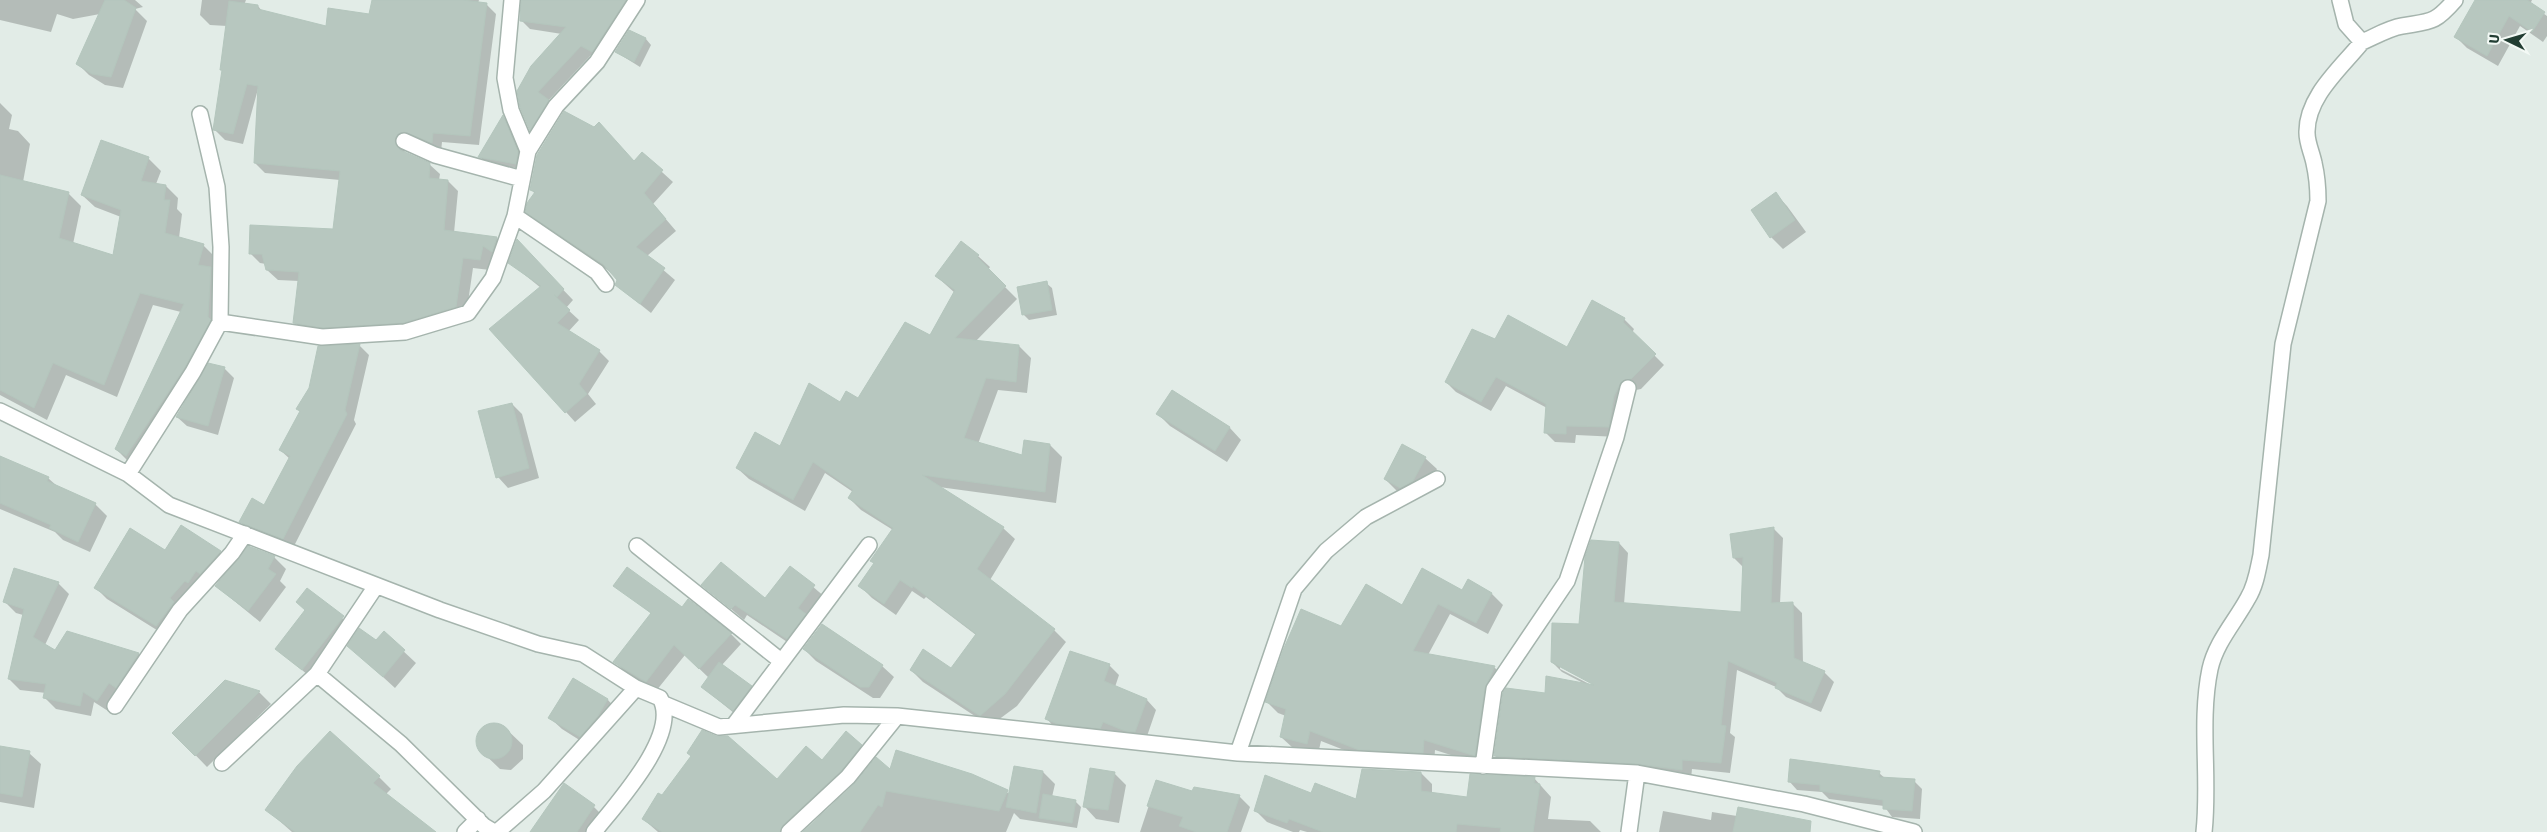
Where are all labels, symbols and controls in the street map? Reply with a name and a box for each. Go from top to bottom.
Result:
north arrow [2482,15,2532,65]
text: U [2486,33,2503,44]

